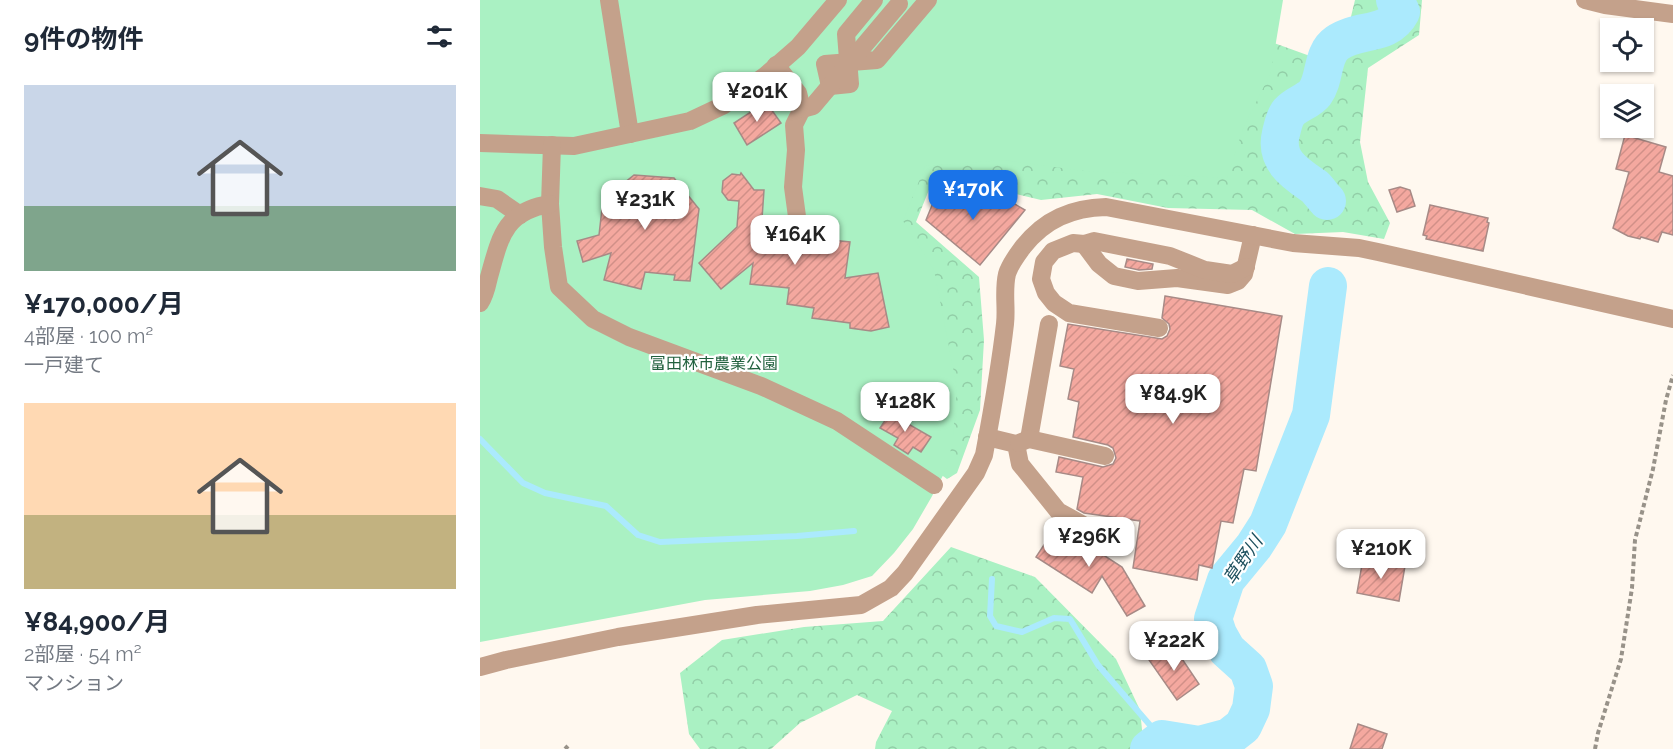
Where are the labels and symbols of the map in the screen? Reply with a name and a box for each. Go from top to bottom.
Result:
pin: ¥201K [715,72,799,123]
pin: ¥170K [931,170,1015,221]
pin: ¥231K [603,180,687,231]
pin: ¥164K [753,215,837,266]
park label: 富田林市農業公園 [650,354,778,373]
pin: ¥84.9K [1124,374,1222,425]
pin: ¥128K [863,382,947,433]
pin: ¥296K [1047,517,1131,568]
pin: ¥210K [1339,529,1423,580]
water label: 草野川 [1219,530,1268,588]
pin: ¥222K [1132,621,1216,672]

